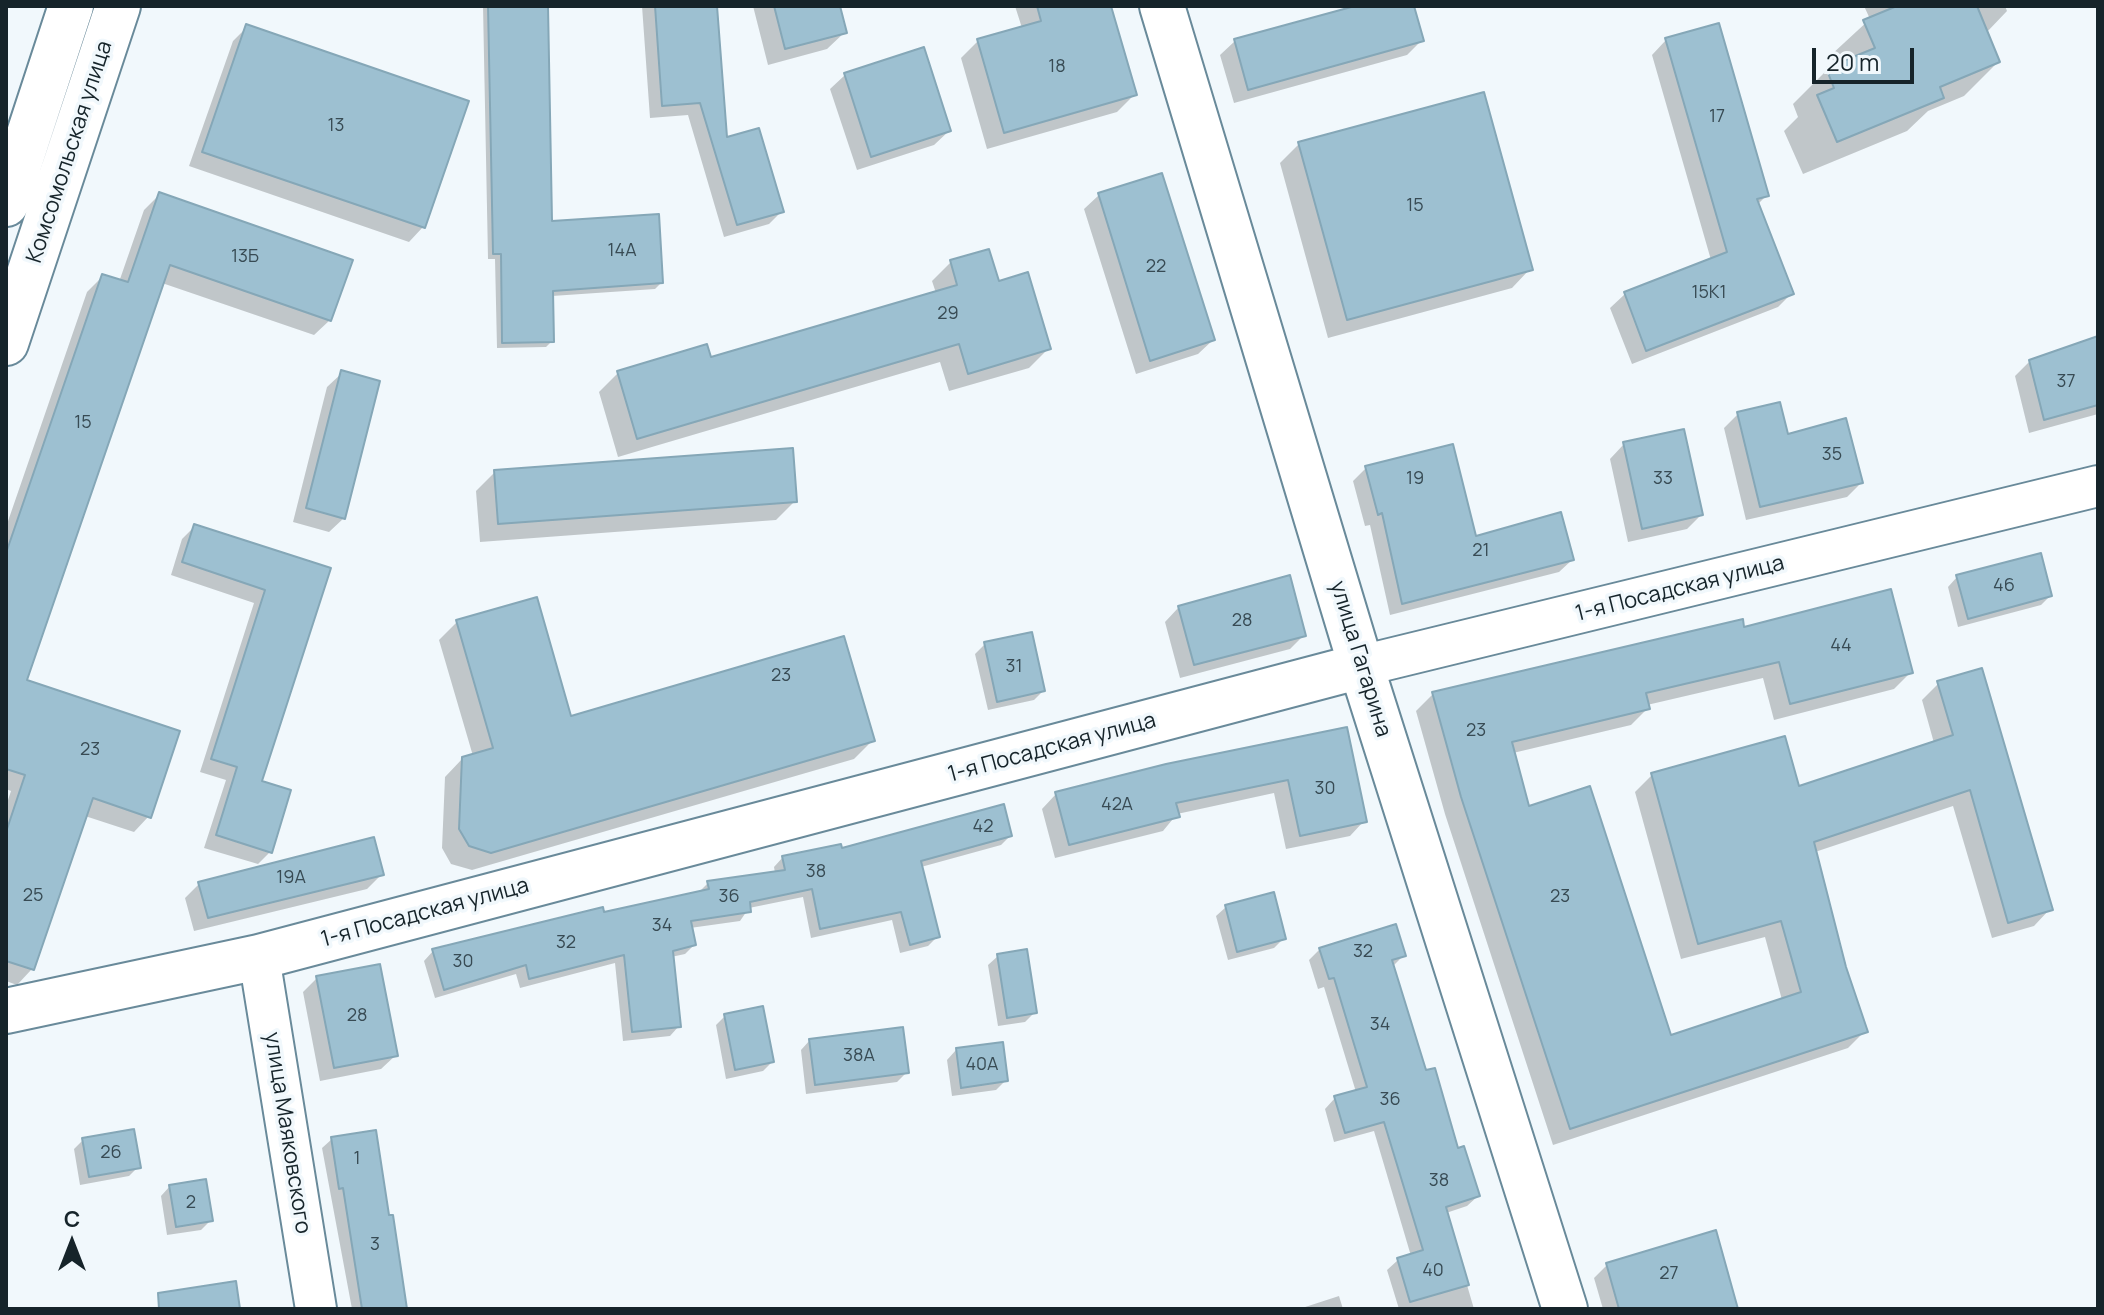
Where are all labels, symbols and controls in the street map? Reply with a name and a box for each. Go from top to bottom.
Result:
scale bar [1816,32,1918,82]
street label: Комсомольская улица [22,38,118,266]
text: 20 m [1826,45,1879,78]
house number: 18 [1048,56,1066,78]
house number: 17 [1709,106,1725,128]
house number: 13 [328,115,344,137]
house number: 15 [1406,195,1424,217]
house number: 14А [607,240,637,262]
house number: 13Б [231,246,259,268]
house number: 22 [1146,256,1166,278]
house number: 15К1 [1691,282,1727,304]
house number: 29 [937,303,959,325]
house number: 37 [2057,371,2075,393]
house number: 15 [74,412,92,434]
house number: 35 [1822,444,1842,466]
house number: 19 [1406,468,1424,490]
house number: 33 [1653,468,1673,490]
house number: 21 [1472,540,1490,562]
street label: 1-я Посадская улица [1573,550,1787,628]
house number: 46 [1993,575,2015,597]
street label: улица Гагарина [1324,578,1396,740]
house number: 28 [1232,610,1252,632]
house number: 44 [1830,635,1852,657]
house number: 31 [1006,656,1022,678]
house number: 23 [771,665,791,687]
street label: 1-я Посадская улица [945,708,1159,788]
house number: 23 [1466,720,1486,742]
house number: 23 [80,739,100,761]
house number: 30 [1315,778,1335,800]
house number: 42А [1101,794,1133,816]
house number: 42 [973,816,993,838]
house number: 38 [806,861,826,883]
house number: 19А [276,867,306,889]
street label: 1-я Посадская улица [318,873,532,953]
house number: 25 [23,885,43,907]
house number: 36 [718,886,740,908]
house number: 23 [1550,886,1570,908]
house number: 34 [652,915,672,937]
house number: 32 [556,932,576,954]
house number: 32 [1353,941,1373,963]
house number: 30 [453,951,473,973]
house number: 28 [347,1005,367,1027]
house number: 34 [1370,1014,1390,1036]
street label: улица Маяковского [258,1030,316,1236]
house number: 38А [843,1045,875,1067]
house number: 40А [966,1054,998,1076]
house number: 36 [1379,1089,1401,1111]
house number: 26 [100,1142,122,1164]
house number: 1 [353,1148,361,1170]
house number: 38 [1429,1170,1449,1192]
house number: 2 [186,1192,196,1214]
north arrow [32,1203,112,1283]
text: С [64,1204,80,1234]
house number: 3 [370,1234,380,1256]
house number: 40 [1422,1260,1444,1282]
house number: 27 [1659,1263,1679,1285]

